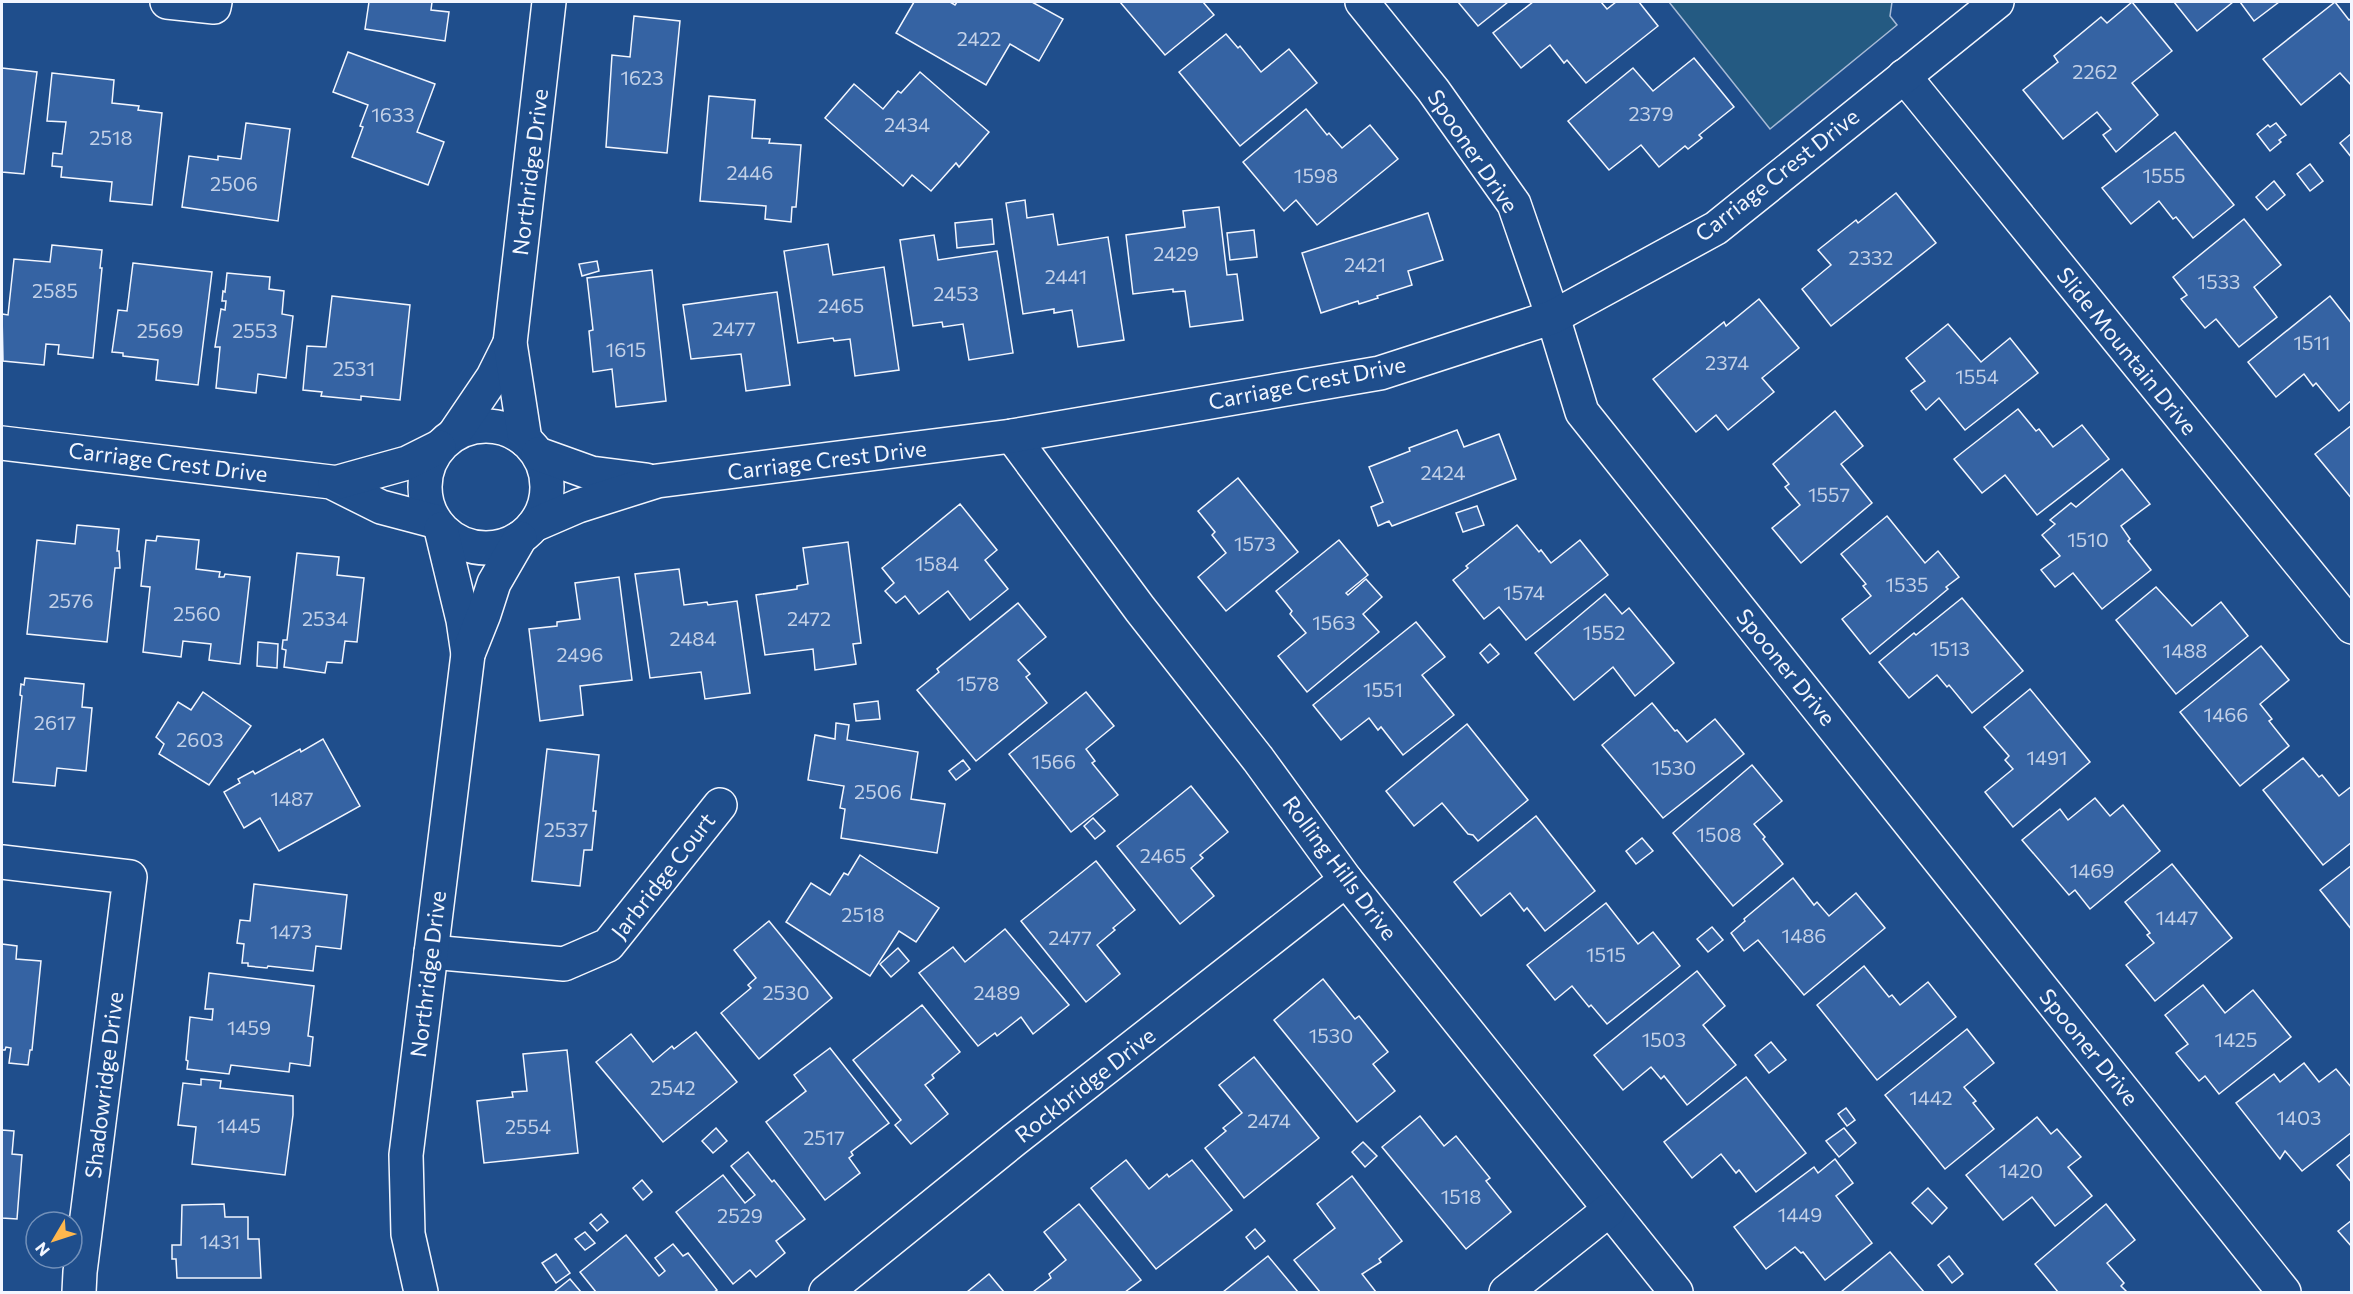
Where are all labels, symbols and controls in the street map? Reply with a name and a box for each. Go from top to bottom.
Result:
house number: 2422 [957,26,1001,50]
house number: 2262 [2072,59,2118,83]
house number: 1623 [620,65,664,89]
street label: Spooner Drive [1422,84,1524,217]
street label: Northridge Drive [506,87,553,257]
house number: 2379 [1628,101,1674,125]
house number: 1633 [371,102,415,126]
street label: Carriage Crest Drive [1689,102,1864,247]
house number: 2434 [884,112,930,136]
house number: 2518 [89,125,133,149]
house number: 2446 [727,160,773,184]
house number: 1598 [1294,163,1338,187]
house number: 1555 [2142,163,2186,187]
house number: 2506 [210,171,258,195]
house number: 2429 [1153,241,1199,265]
house number: 2332 [1849,245,1893,269]
house number: 2421 [1344,252,1386,276]
street label: Slide Mountain Drive [2051,261,2203,440]
house number: 2441 [1045,264,1087,288]
house number: 1533 [2198,269,2240,293]
house number: 2585 [32,278,78,302]
house number: 2453 [933,281,979,305]
house number: 2465 [818,293,864,317]
house number: 2477 [712,316,756,340]
house number: 2569 [137,318,183,342]
house number: 2553 [232,318,278,342]
house number: 1511 [2293,330,2331,354]
house number: 1615 [606,337,646,361]
street label: Carriage Crest Drive [1206,350,1408,415]
house number: 2374 [1705,350,1749,374]
house number: 2531 [333,356,375,380]
house number: 1554 [1955,364,1999,388]
street label: Carriage Crest Drive [726,434,928,485]
street label: Carriage Crest Drive [67,436,269,487]
house number: 2424 [1420,460,1466,484]
house number: 1557 [1808,482,1850,506]
house number: 1510 [2067,527,2109,551]
house number: 1573 [1234,531,1276,555]
house number: 1584 [915,551,959,575]
house number: 1535 [1886,572,1928,596]
house number: 1574 [1503,580,1545,604]
house number: 2576 [48,588,94,612]
house number: 2560 [173,601,221,625]
street label: Spooner Drive [1731,603,1842,731]
house number: 2534 [302,606,348,630]
house number: 2472 [787,606,831,630]
house number: 1563 [1312,610,1356,634]
house number: 1552 [1583,620,1625,644]
house number: 2484 [670,626,716,650]
house number: 1513 [1930,636,1970,660]
house number: 1488 [2163,638,2207,662]
house number: 2496 [556,642,604,666]
house number: 1578 [957,671,999,695]
house number: 1551 [1363,677,1403,701]
house number: 1466 [2204,702,2248,726]
house number: 2617 [34,710,76,734]
house number: 2603 [176,727,224,751]
house number: 1491 [2026,745,2068,769]
house number: 1566 [1032,749,1076,773]
house number: 1530 [1652,755,1696,779]
house number: 2506 [854,779,902,803]
house number: 1487 [270,786,314,810]
street label: Rolling Hills Drive [1277,790,1403,945]
street label: Jarbridge Court [605,807,720,944]
house number: 2537 [544,817,588,841]
house number: 1508 [1696,822,1742,846]
house number: 2465 [1140,843,1186,867]
house number: 1469 [2070,858,2114,882]
street label: Northridge Drive [404,889,451,1059]
house number: 2518 [841,902,885,926]
house number: 1447 [2156,905,2198,929]
house number: 1473 [270,919,312,943]
house number: 1486 [1782,923,1826,947]
house number: 2477 [1048,925,1092,949]
house number: 1515 [1586,942,1626,966]
house number: 2530 [762,980,810,1004]
house number: 2489 [973,980,1021,1004]
street label: Spooner Drive [2034,983,2145,1111]
street label: Shadowridge Drive [79,990,128,1180]
house number: 1459 [227,1015,271,1039]
street label: Rockbridge Drive [1009,1021,1160,1148]
house number: 1530 [1309,1023,1353,1047]
house number: 1503 [1642,1027,1686,1051]
house number: 1425 [2215,1027,2257,1051]
house number: 2542 [650,1075,696,1099]
house number: 1442 [1909,1085,1953,1109]
house number: 1403 [2277,1105,2321,1129]
house number: 2474 [1247,1108,1291,1132]
house number: 1445 [217,1113,261,1137]
house number: 2554 [505,1114,551,1138]
house number: 2517 [803,1125,845,1149]
house number: 1420 [1999,1158,2043,1182]
house number: 1518 [1441,1184,1481,1208]
house number: 1449 [1778,1202,1822,1226]
house number: 2529 [717,1203,763,1227]
north arrow [24,1210,84,1270]
house number: 1431 [200,1229,240,1253]
text: N [31,1239,53,1260]

